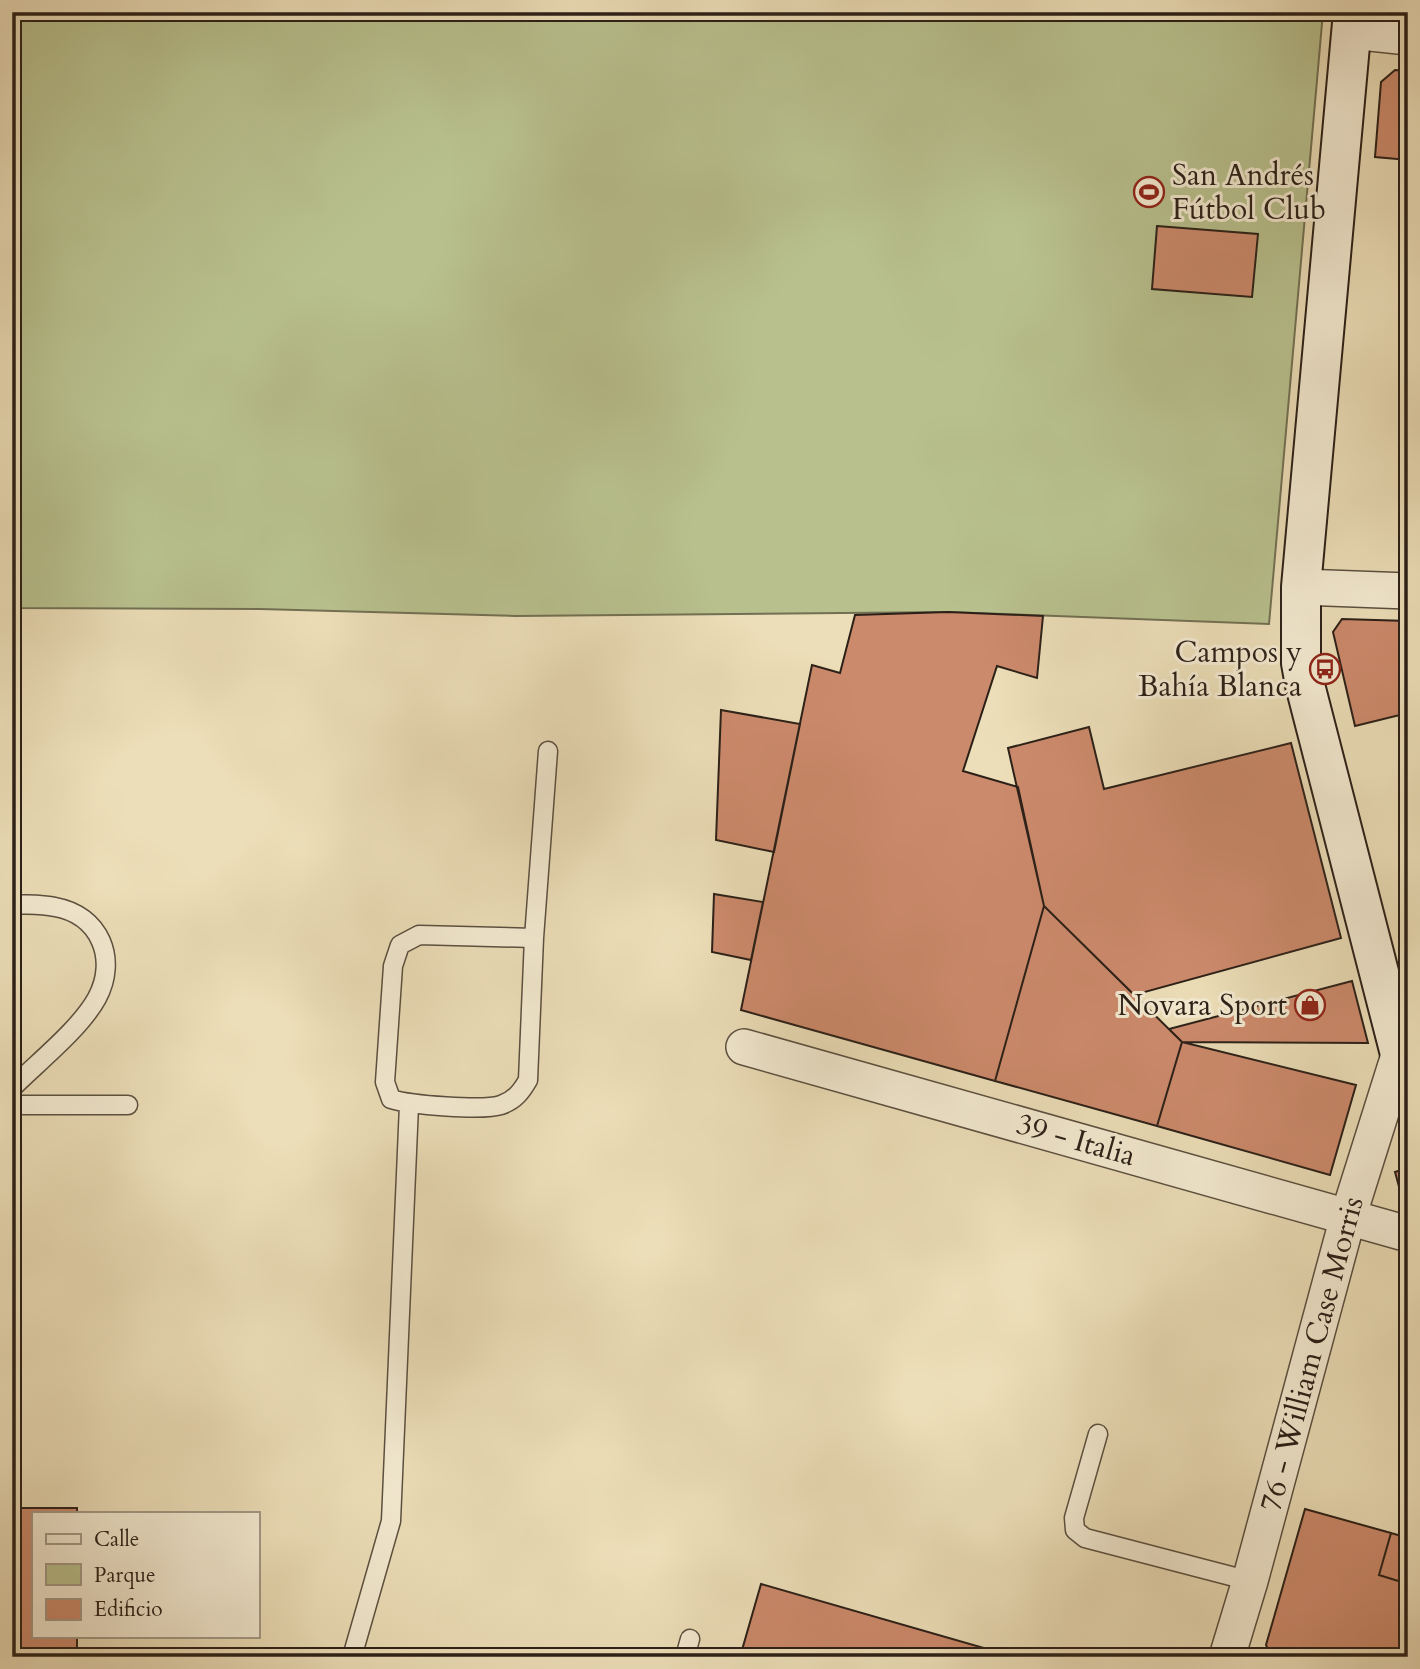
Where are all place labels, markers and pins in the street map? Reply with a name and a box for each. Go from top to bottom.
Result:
place label: San Andrés Fútbol Club [1172,155,1326,230]
sports icon: San Andrés Fútbol Club [1132,175,1166,209]
place label: Campos y Bahía Blanca [1138,632,1302,707]
bus stop icon: Campos y Bahía Blanca [1308,652,1342,686]
place label: Novara Sport [1117,985,1288,1026]
shop icon: Novara Sport [1293,988,1327,1022]

